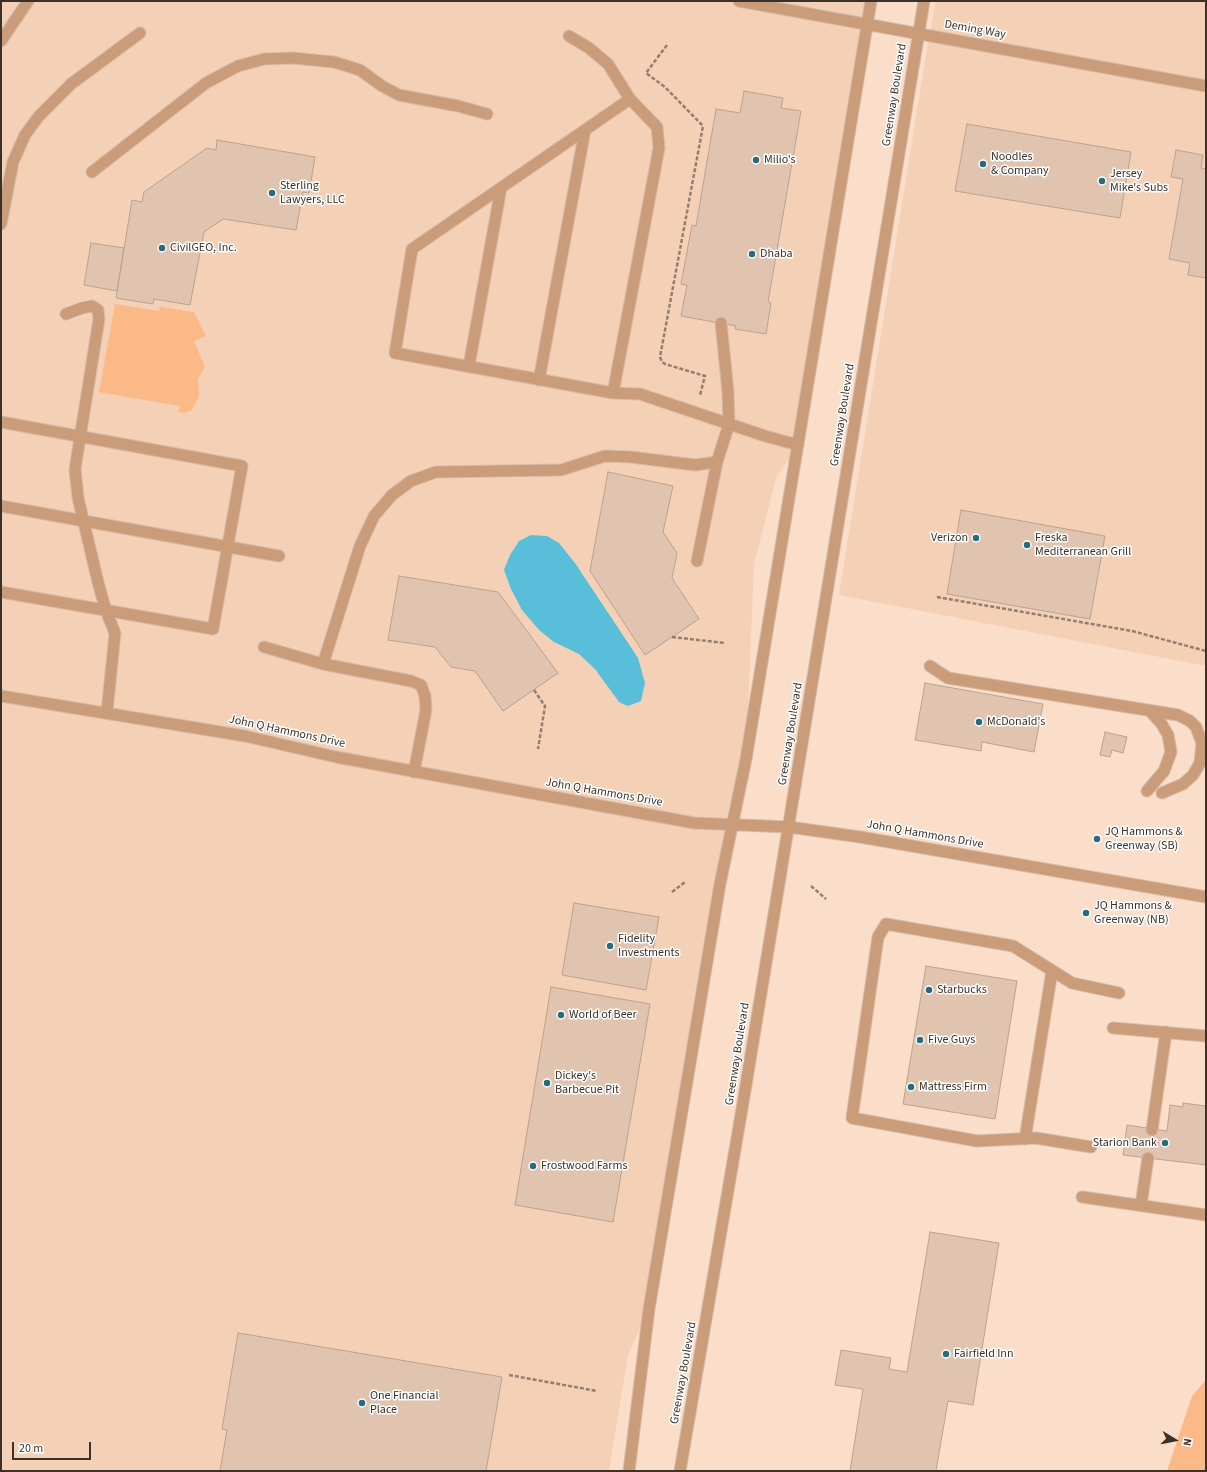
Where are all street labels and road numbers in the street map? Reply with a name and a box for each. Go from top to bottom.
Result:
street label: Deming Way [943,18,1007,42]
street label: Greenway Boulevard [880,43,910,147]
street label: Greenway Boulevard [828,363,858,467]
street label: Greenway Boulevard [776,682,806,786]
street label: John Q Hammons Drive [228,713,346,751]
street label: John Q Hammons Drive [544,776,664,810]
street label: John Q Hammons Drive [865,818,985,852]
street label: Greenway Boulevard [723,1002,753,1106]
street label: Greenway Boulevard [668,1321,700,1425]

